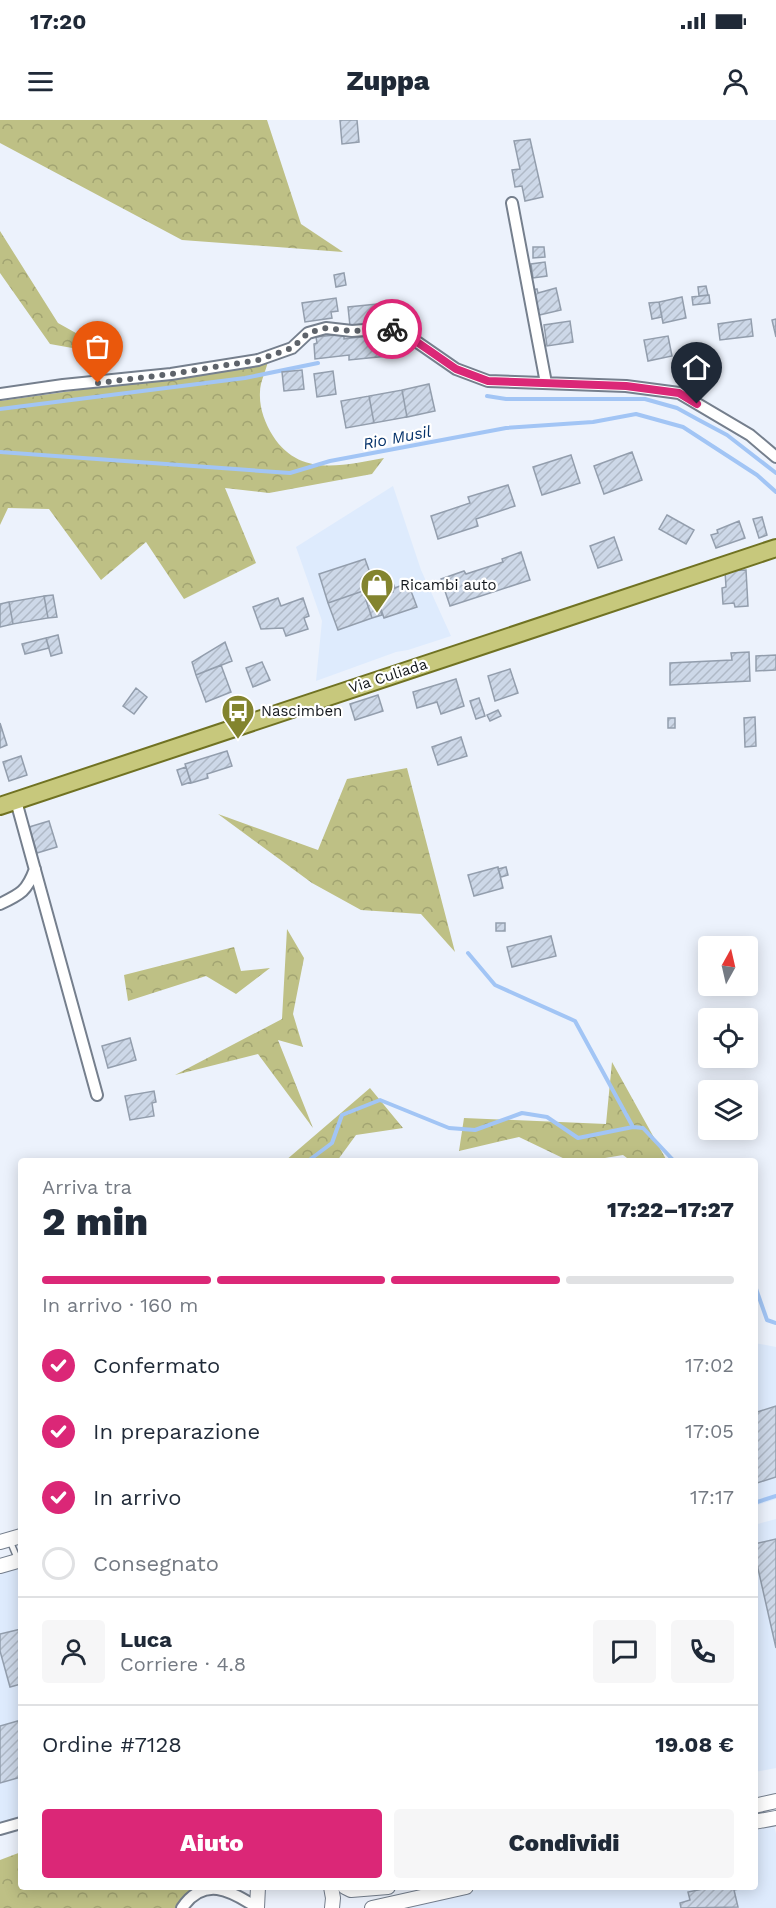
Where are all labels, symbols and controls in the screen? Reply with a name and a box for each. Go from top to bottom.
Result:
text: 17:20 [30,9,86,34]
icon: menu [24,65,57,98]
text: Zuppa [346,65,430,97]
icon: person [719,65,752,98]
courier [362,299,422,359]
icon: bike [376,313,409,346]
pin [72,321,123,383]
icon: bag [81,330,114,363]
pin [671,342,722,404]
icon: home [680,351,713,384]
water label: Rio Musil [361,422,433,453]
shop icon: Ricambi auto [359,567,395,614]
place label: Ricambi auto [400,576,497,594]
street label: Via Culiada [346,655,430,697]
bus stop icon: Nascimben [220,693,256,740]
place label: Nascimben [261,702,342,720]
north arrow [698,936,758,996]
map controls [698,936,758,1140]
button: locate [698,1008,758,1068]
button: layers [698,1080,758,1140]
text: Arriva tra [42,1175,132,1199]
text: 17:22–17:27 [607,1197,734,1222]
text: 2 min [42,1199,148,1244]
text: In arrivo · 160 m [42,1293,198,1317]
icon: check [42,1349,75,1382]
text: Confermato [93,1353,220,1378]
text: 17:02 [685,1353,734,1377]
icon: check [42,1415,75,1448]
text: In preparazione [93,1419,260,1444]
text: 17:05 [685,1419,734,1443]
icon: check [42,1481,75,1514]
text: In arrivo [93,1485,181,1510]
text: 17:17 [690,1485,734,1509]
text: Consegnato [93,1551,219,1576]
button: person [42,1620,105,1683]
button: chat [593,1620,656,1683]
button: phone [671,1620,734,1683]
text: Luca [120,1627,172,1652]
text: Corriere · 4.8 [120,1652,246,1676]
text: Ordine #7128 [42,1732,182,1757]
text: 19.08 € [655,1732,734,1757]
button: Aiuto [42,1809,382,1878]
button: Condividi [394,1809,734,1878]

